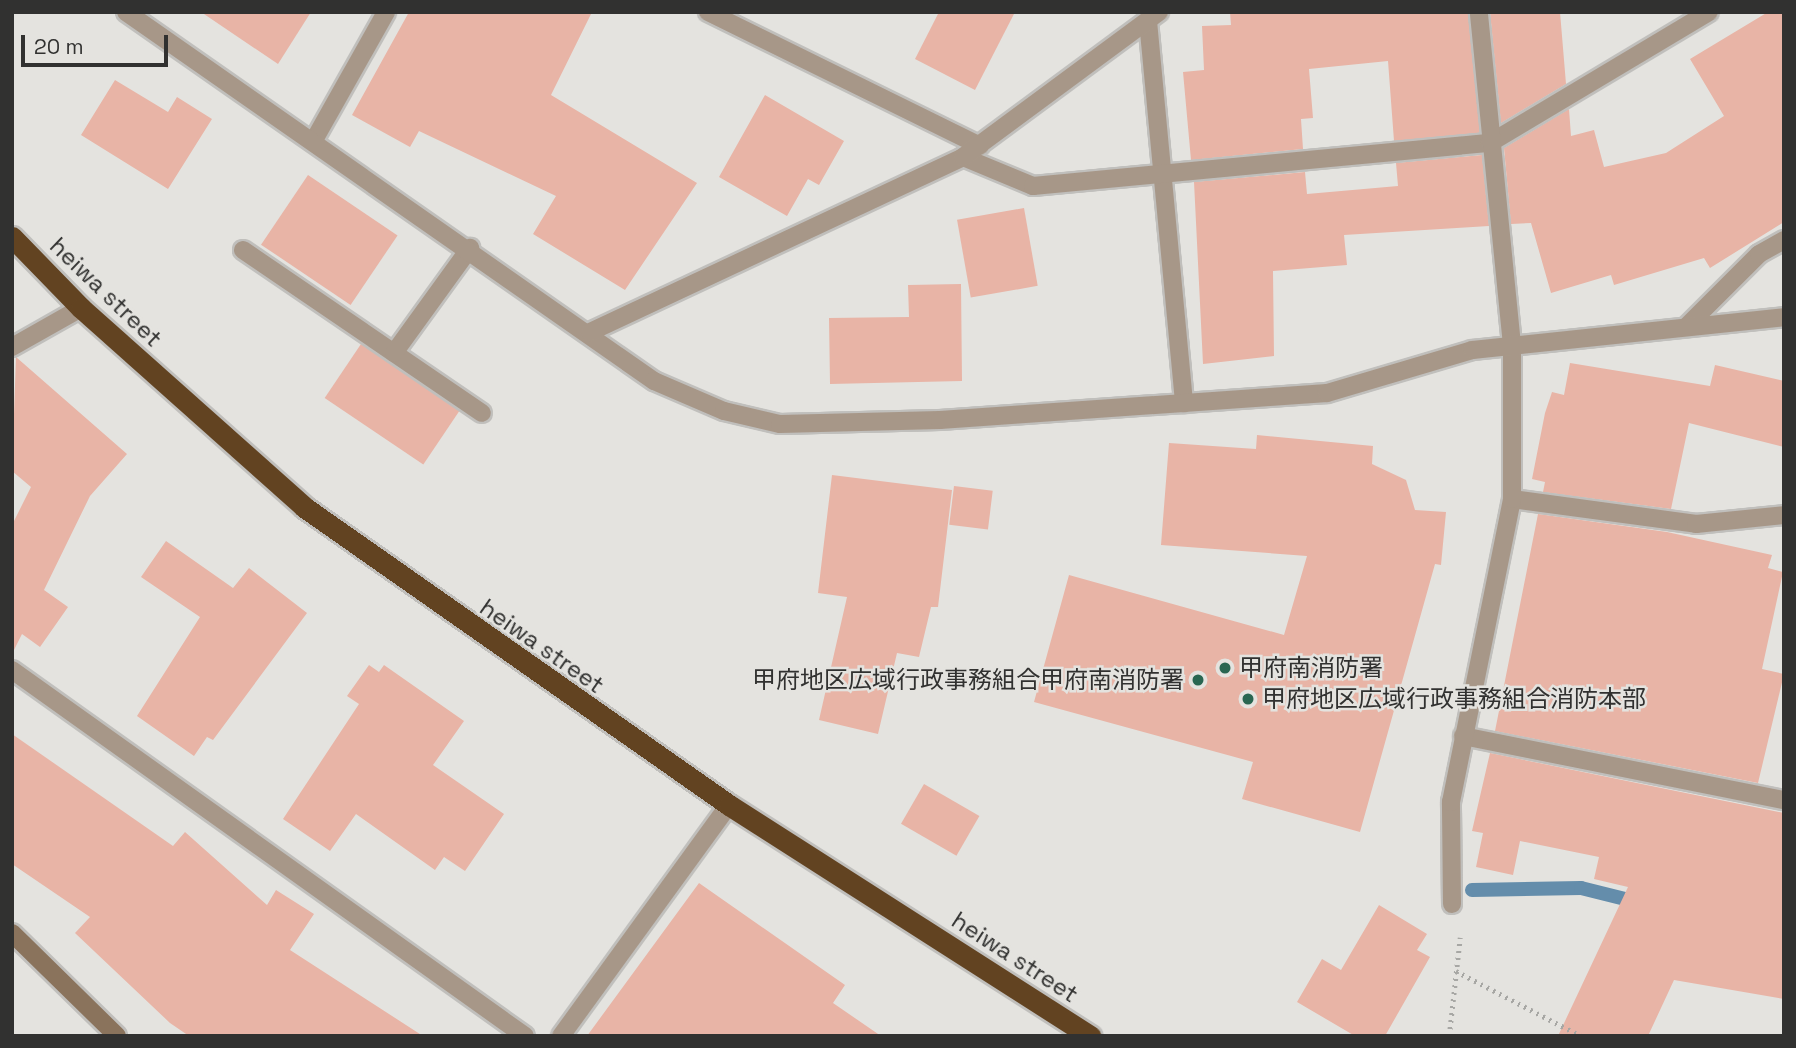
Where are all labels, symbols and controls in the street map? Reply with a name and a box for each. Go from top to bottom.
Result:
scale bar [24,21,172,65]
text: 20 m [34,33,84,60]
street label: heiwa street [44,231,168,353]
street label: heiwa street [474,593,610,699]
place label: 甲府南消防署 [1239,654,1383,682]
marker: 甲府南消防署 [1217,660,1233,676]
place label: 甲府地区広域行政事務組合甲府南消防署 [752,666,1184,694]
marker: 甲府地区広域行政事務組合甲府南消防署 [1190,672,1206,688]
place label: 甲府地区広域行政事務組合消防本部 [1262,685,1646,713]
marker: 甲府地区広域行政事務組合消防本部 [1240,691,1256,707]
street label: heiwa street [946,905,1084,1009]

